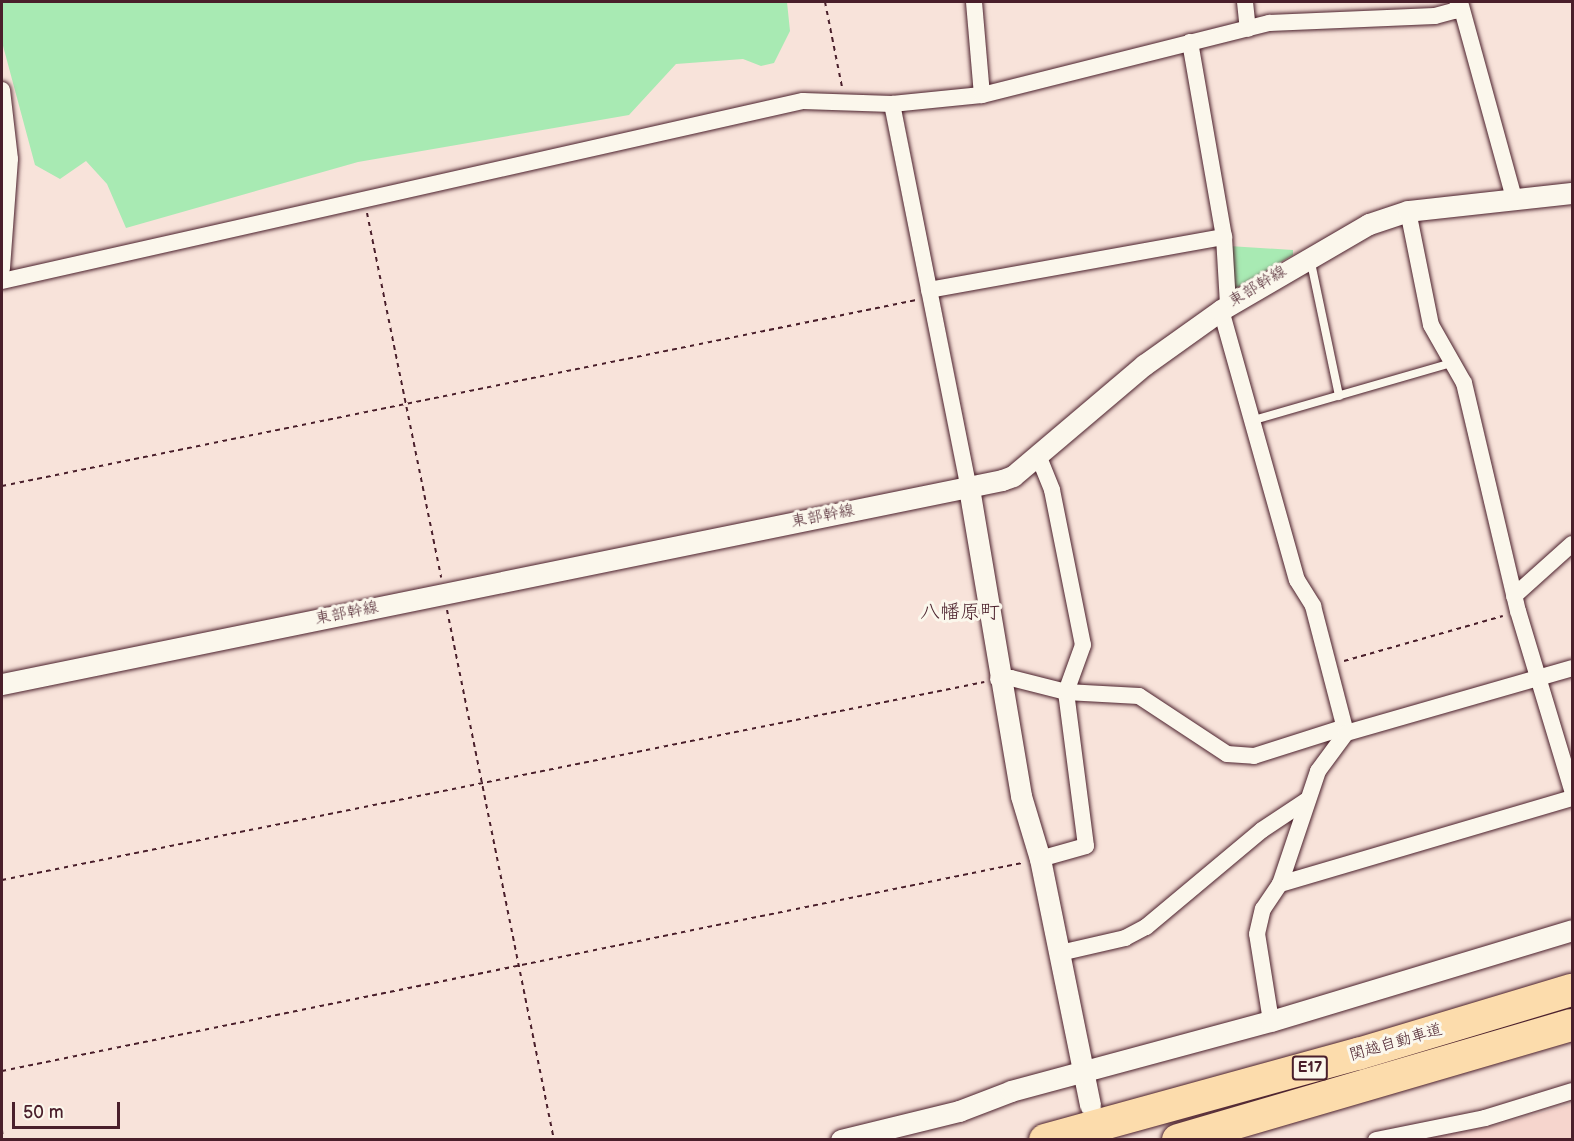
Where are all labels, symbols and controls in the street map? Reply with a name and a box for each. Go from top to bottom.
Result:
street label: 東部幹線 [1226,262,1290,312]
street label: 東部幹線 [790,501,856,533]
street label: 東部幹線 [314,598,380,630]
district label: 八幡原町 [920,600,1000,624]
street label: 関越自動車道 [1347,1021,1445,1065]
road number: E17 [1290,1056,1330,1080]
scale bar [15,1090,123,1128]
text: 50 m [23,1102,64,1123]

